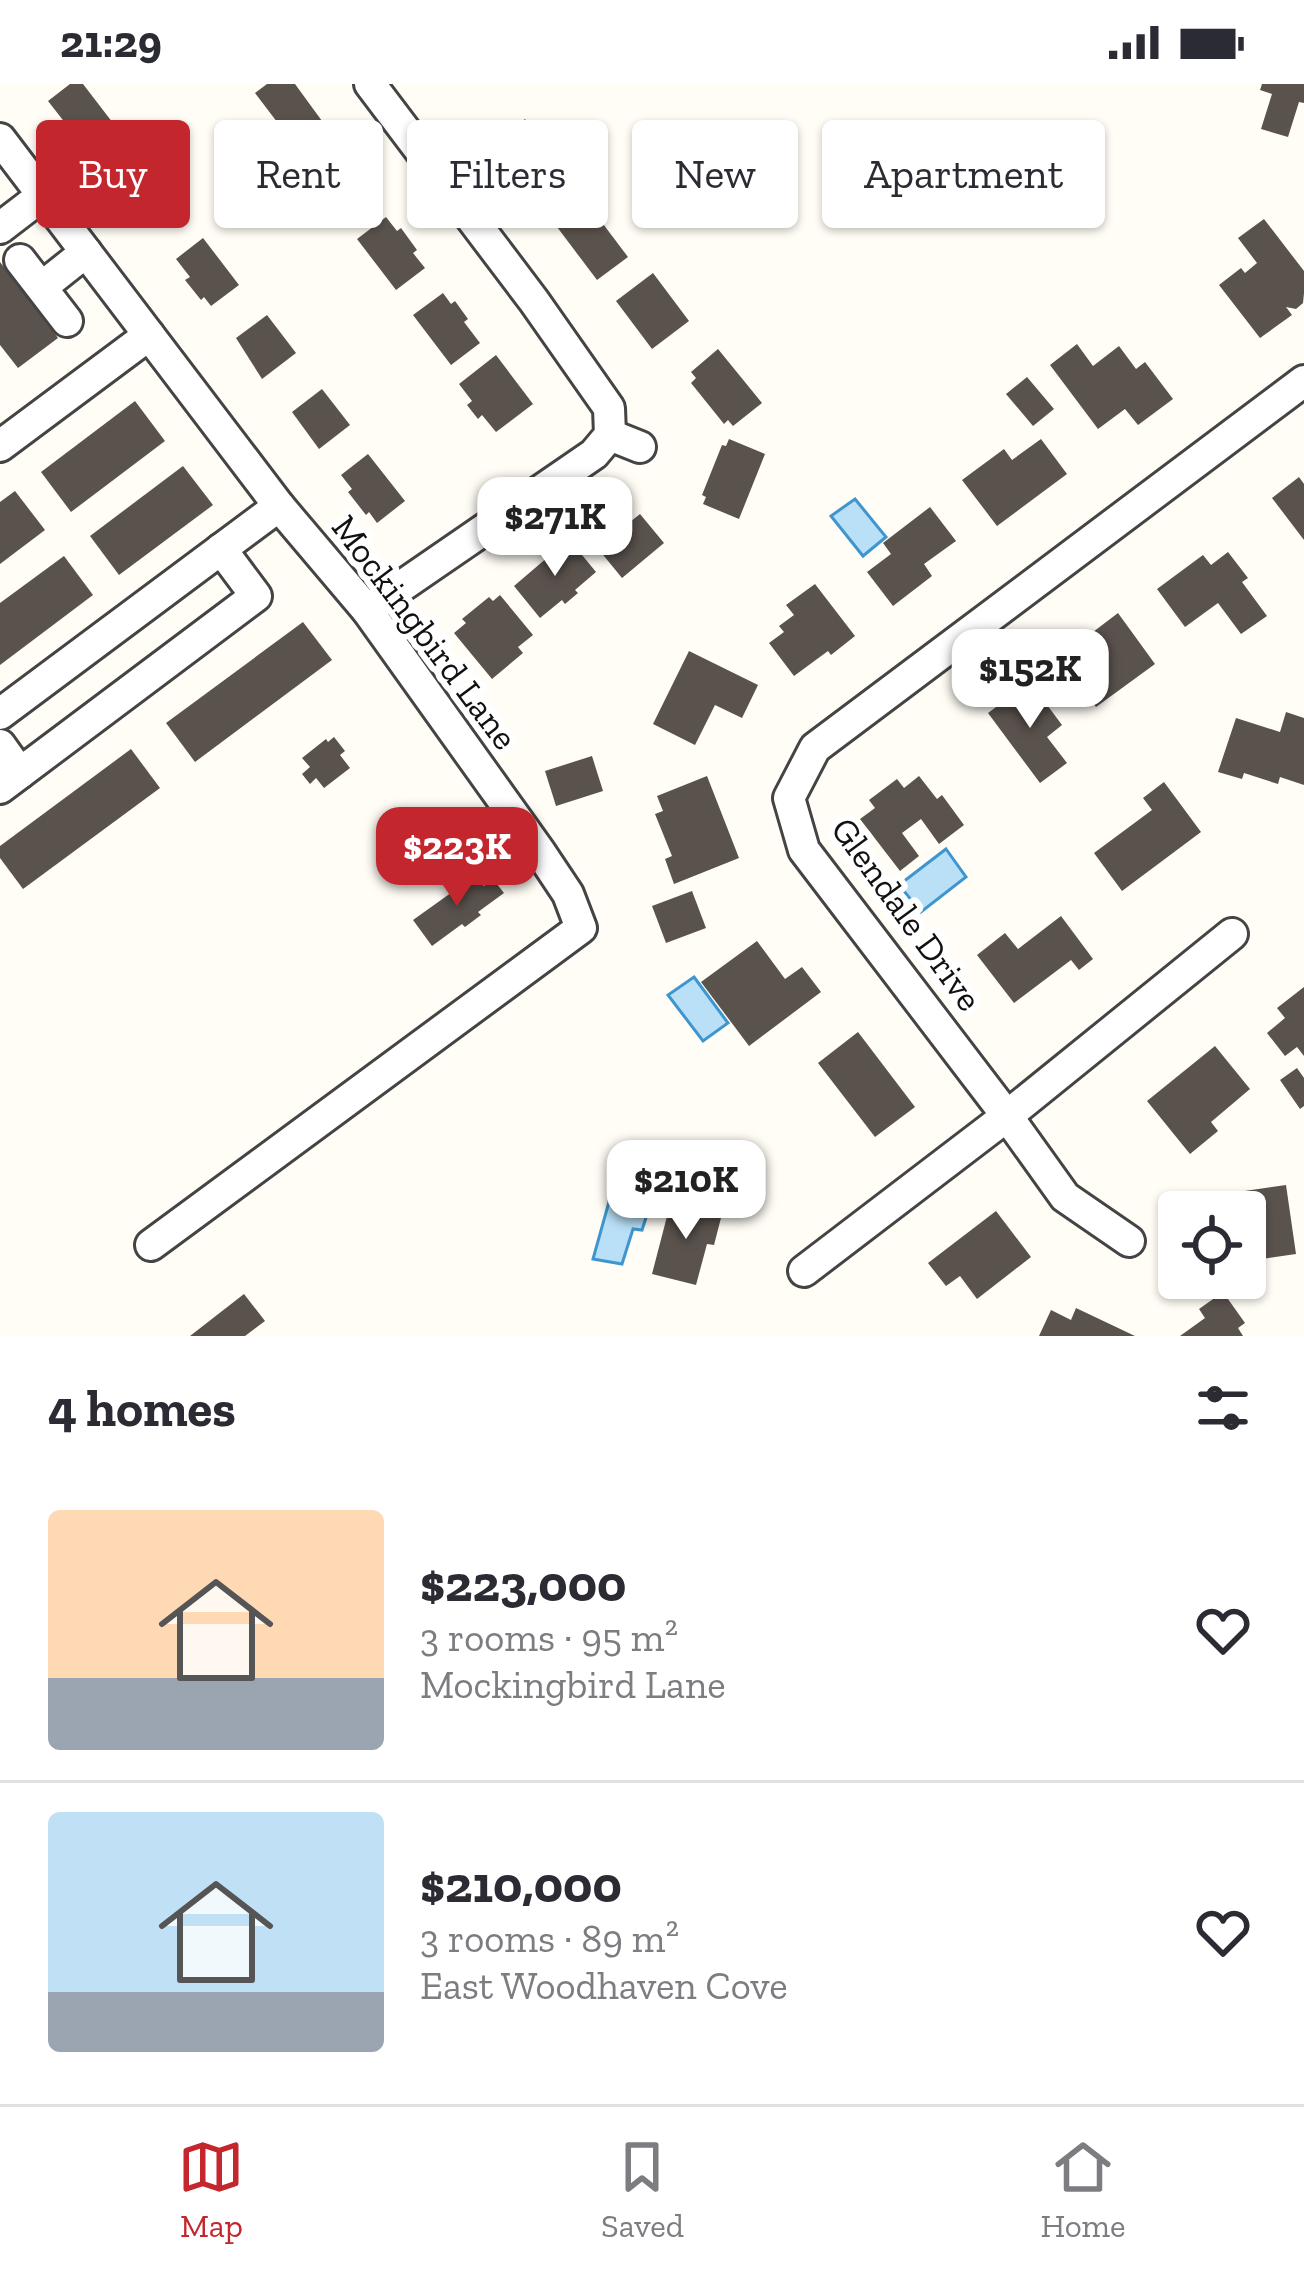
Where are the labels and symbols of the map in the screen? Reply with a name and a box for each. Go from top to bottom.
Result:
pin: $271K [471,477,639,579]
street label: Mockingbird Lane [323,506,527,758]
pin: $152K [946,629,1114,731]
pin: $223K [373,807,541,909]
street label: Glendale Drive [822,809,992,1019]
pin: $210K [602,1140,770,1242]

